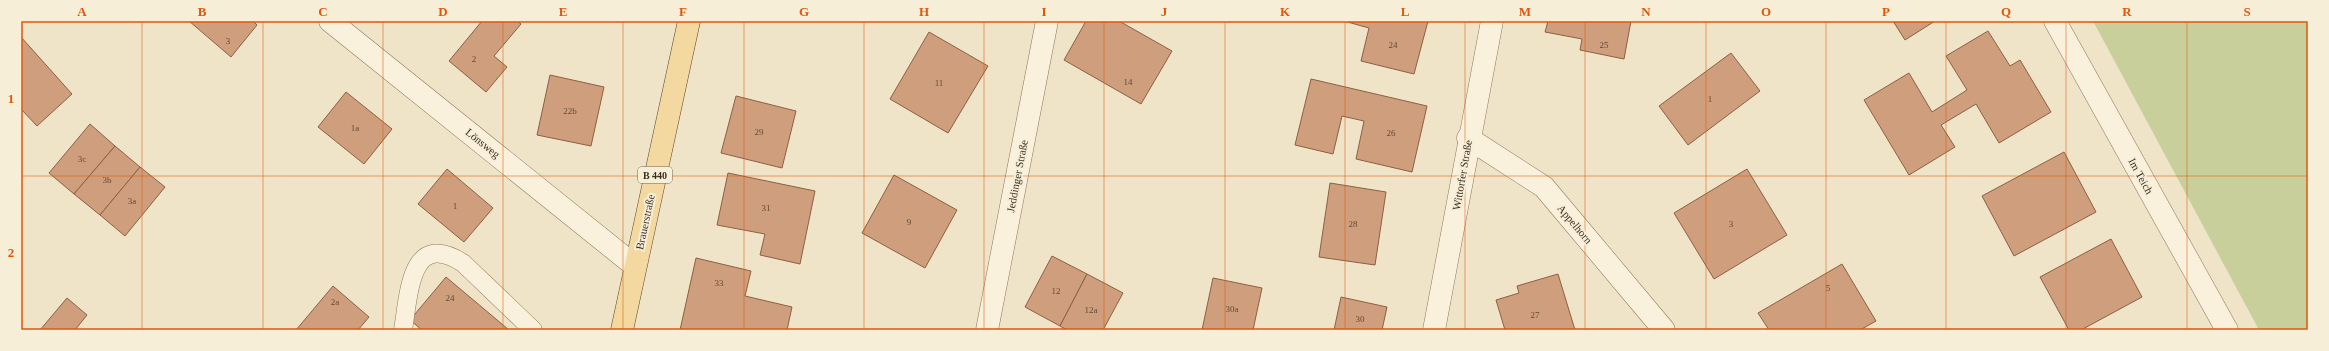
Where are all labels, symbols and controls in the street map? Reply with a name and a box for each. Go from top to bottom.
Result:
text: A [77,4,87,19]
text: B [198,4,207,19]
text: C [318,4,328,19]
text: D [438,4,448,19]
text: E [559,4,567,19]
text: F [679,4,687,19]
text: G [799,4,809,19]
text: H [919,4,929,19]
text: I [1041,4,1047,19]
text: J [1161,4,1168,19]
text: K [1280,4,1291,19]
text: L [1401,4,1410,19]
text: M [1519,4,1531,19]
text: N [1641,4,1651,19]
text: O [1761,4,1771,19]
text: P [1882,4,1890,19]
text: Q [2001,4,2011,19]
text: R [2122,4,2132,19]
text: S [2243,4,2251,19]
house number: 3 [226,36,231,46]
house number: 24 [1389,40,1398,50]
house number: 25 [1600,40,1609,50]
house number: 2 [472,54,476,64]
house number: 14 [1124,77,1133,87]
house number: 11 [935,78,943,88]
text: 1 [8,91,14,106]
house number: 1 [1708,94,1712,104]
house number: 22b [563,106,577,116]
house number: 1a [351,123,359,133]
street label: Lönsweg [464,126,503,161]
house number: 29 [755,127,764,137]
house number: 26 [1387,128,1396,138]
street label: Jeddinger Straße [1004,139,1030,213]
street label: Wittorfer Straße [1450,139,1474,211]
house number: 3c [78,154,86,164]
street label: Im Teich [2126,156,2156,196]
road number: B 440 [638,167,672,183]
house number: 3b [103,175,112,185]
street label: Brauerstraße [633,193,657,251]
house number: 3a [128,196,136,206]
house number: 1 [453,201,457,211]
street label: Appelhorn [1555,202,1595,246]
house number: 31 [762,203,771,213]
house number: 9 [907,217,912,227]
house number: 28 [1349,219,1358,229]
house number: 3 [1729,219,1734,229]
text: 2 [8,245,14,260]
house number: 33 [715,278,724,288]
house number: 5 [1826,283,1831,293]
house number: 12 [1052,286,1061,296]
house number: 24 [446,293,455,303]
house number: 2a [331,297,339,307]
house number: 30a [1226,304,1239,314]
house number: 12a [1085,305,1098,315]
house number: 27 [1531,310,1540,320]
house number: 30 [1356,314,1365,324]

